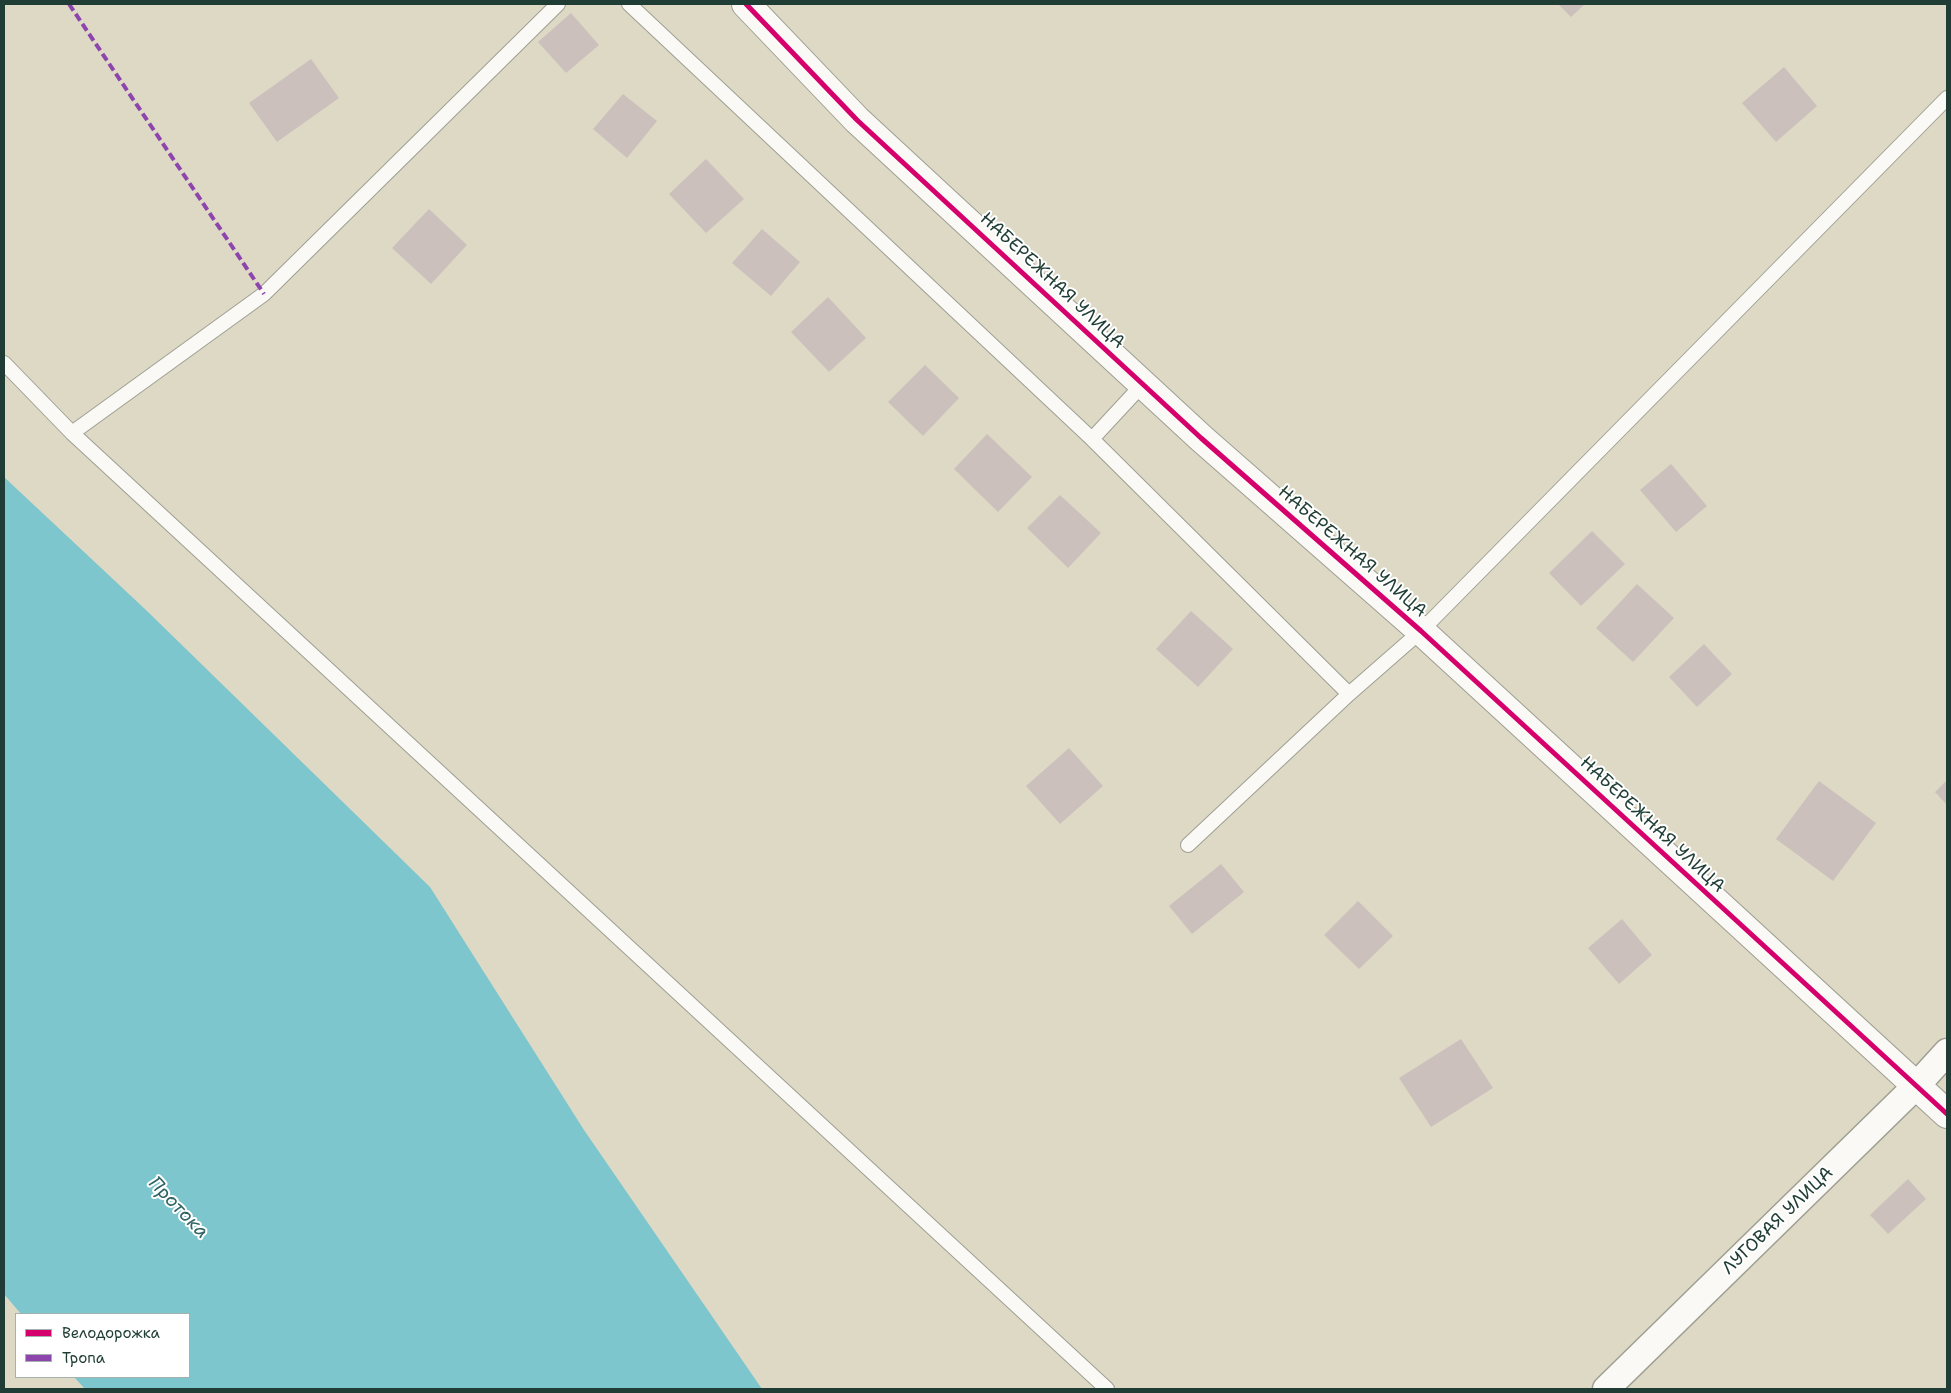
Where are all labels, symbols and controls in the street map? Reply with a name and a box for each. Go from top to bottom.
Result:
street label: НАБЕРЕЖНАЯ УЛИЦА [975,208,1129,354]
street label: НАБЕРЕЖНАЯ УЛИЦА [1273,482,1431,622]
street label: НАБЕРЕЖНАЯ УЛИЦА [1575,752,1729,898]
street label: ЛУГОВАЯ УЛИЦА [1718,1163,1838,1279]
water label: Протока [143,1172,213,1244]
legend [15,1313,190,1378]
text: Велодорожка [62,1323,160,1343]
text: Тропа [62,1348,105,1368]

